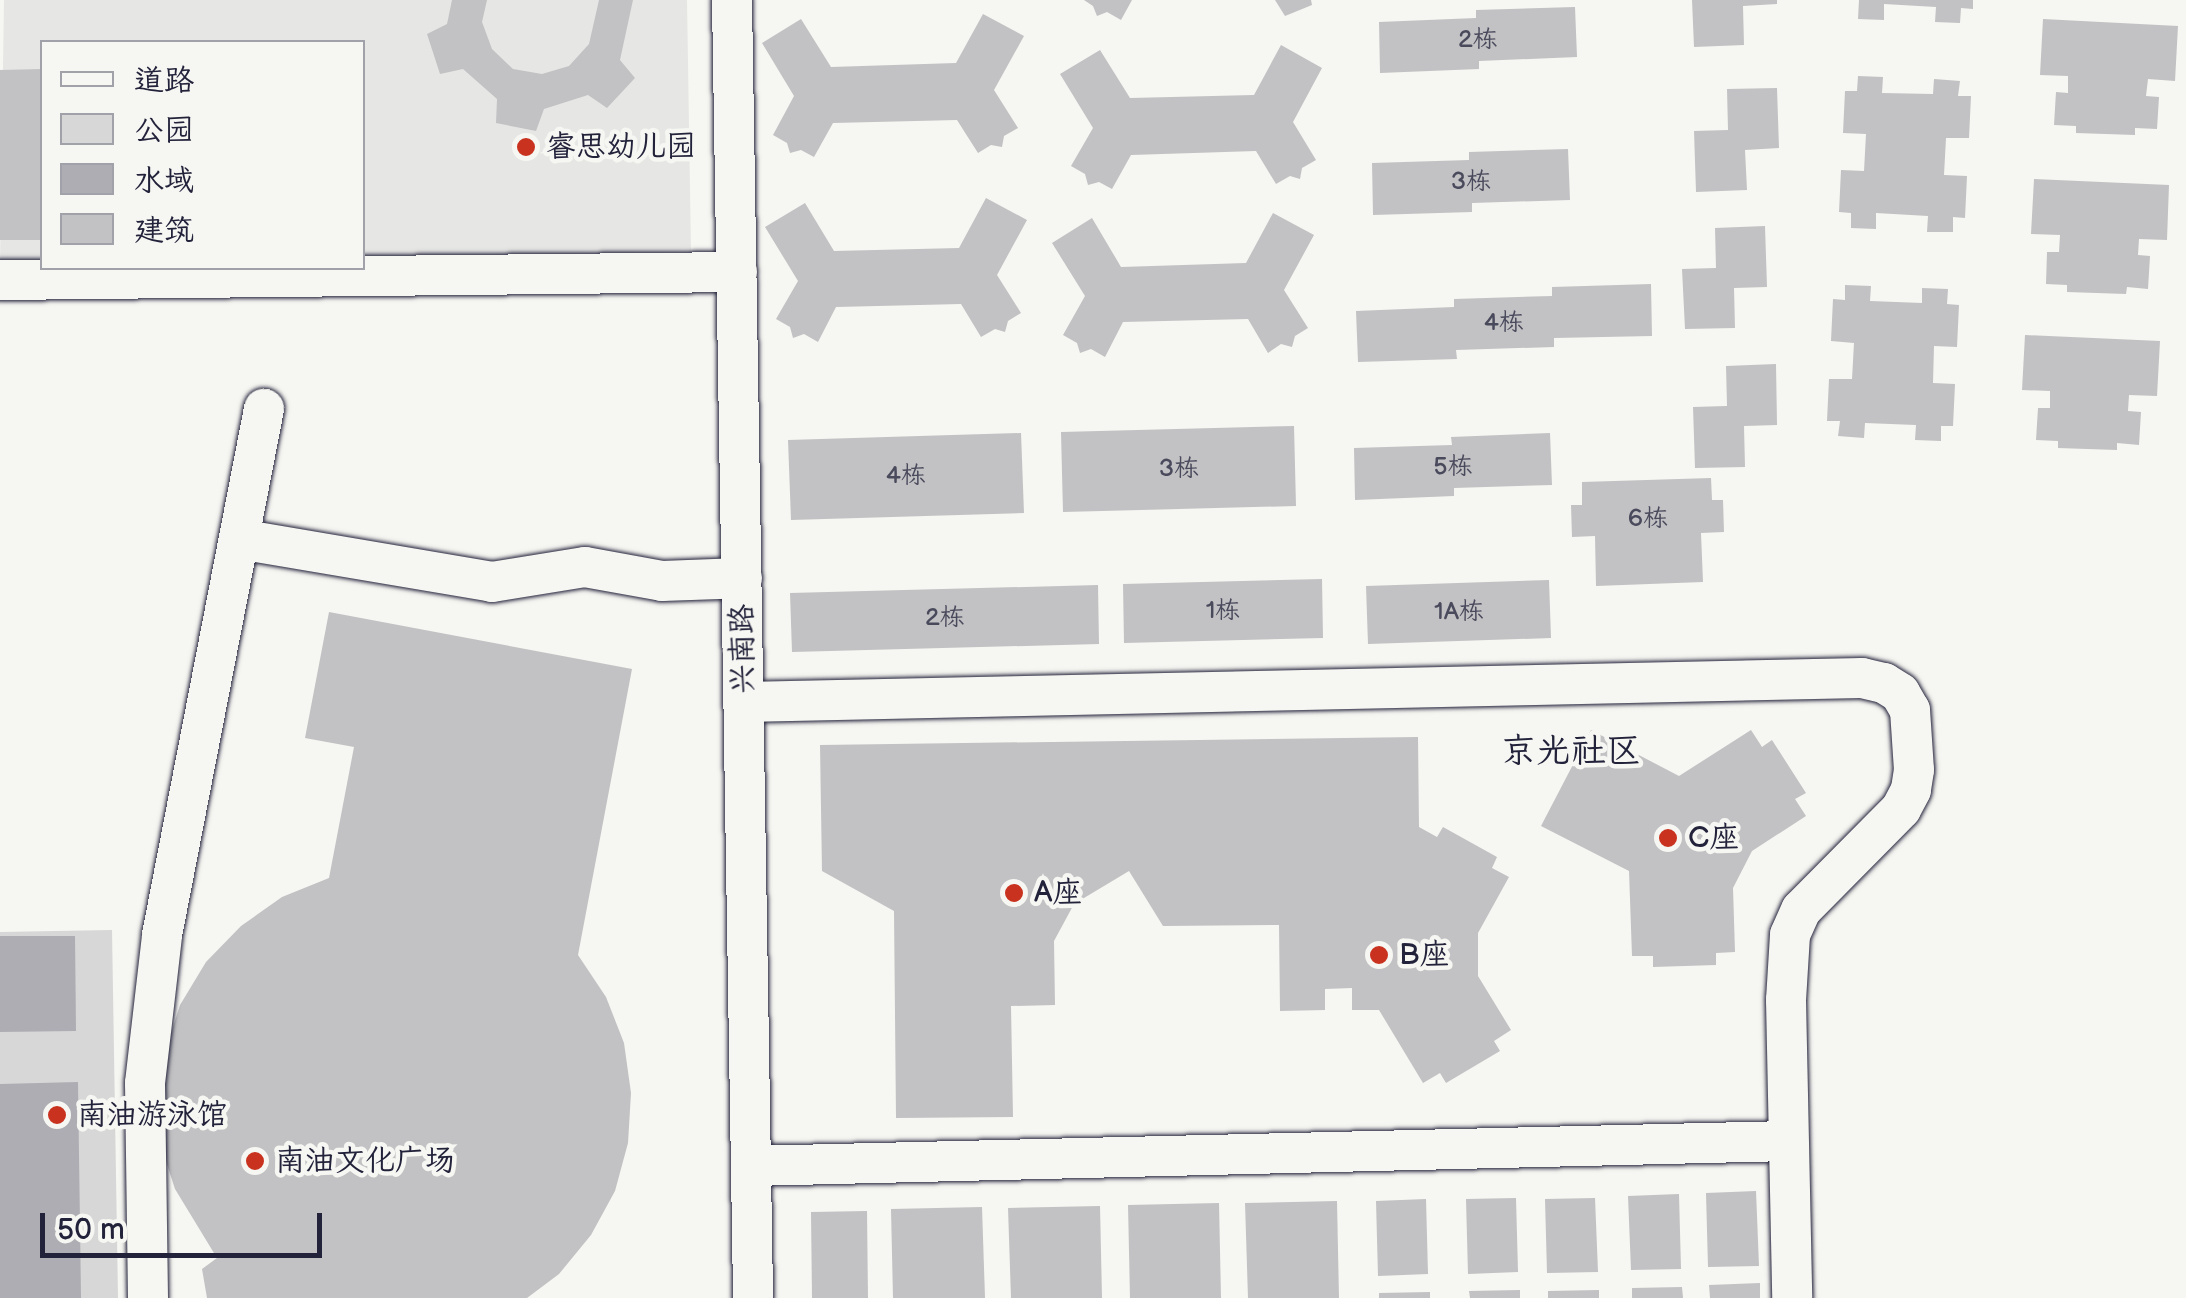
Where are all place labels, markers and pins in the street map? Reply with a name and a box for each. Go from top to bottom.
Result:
place label: 睿思幼儿园 [546,129,696,165]
marker: 睿思幼儿园 [515,136,537,158]
place label: C座 [1688,820,1739,856]
marker: C座 [1657,827,1679,849]
place label: A座 [1034,875,1082,911]
marker: A座 [1003,882,1025,904]
place label: B座 [1399,937,1450,973]
marker: B座 [1368,944,1390,966]
place label: 南油游泳馆 [77,1097,227,1133]
marker: 南油游泳馆 [46,1104,68,1126]
place label: 南油文化广场 [275,1143,455,1179]
marker: 南油文化广场 [244,1150,266,1172]

